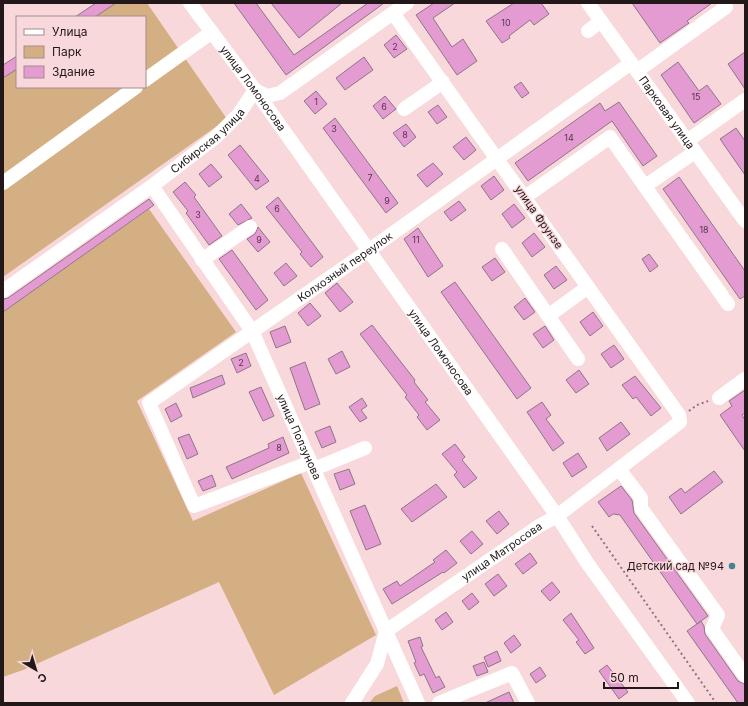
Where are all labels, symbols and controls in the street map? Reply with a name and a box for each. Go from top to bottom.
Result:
legend [16,16,146,88]
house number: 10 [501,17,511,28]
text: Улица [52,24,87,39]
house number: 2 [392,41,398,52]
street label: улица Ломоносова [217,43,289,134]
text: Парк [52,44,82,59]
text: Здание [52,64,95,79]
street label: Парковая улица [636,73,698,152]
house number: 15 [691,91,701,102]
house number: 1 [314,96,318,107]
house number: 6 [381,101,387,112]
street label: Сибирская улица [168,106,248,176]
house number: 3 [331,123,337,134]
house number: 8 [402,129,408,140]
house number: 14 [564,132,574,143]
house number: 7 [367,172,373,183]
house number: 4 [254,173,260,184]
street label: улица Фрунзе [512,182,566,252]
house number: 9 [384,195,390,206]
house number: 6 [274,203,280,214]
house number: 3 [195,209,201,220]
house number: 18 [699,224,709,235]
street label: Колхозный переулок [295,229,395,305]
house number: 9 [256,234,262,245]
house number: 11 [412,234,420,245]
street label: улица Ломоносова [405,306,476,398]
house number: 2 [238,357,244,368]
street label: улица Ползунова [274,392,324,482]
house number: 8 [276,442,282,453]
street label: улица Матросова [459,519,545,584]
place label: Детский сад №94 [627,559,724,573]
marker: Детский сад №94 [727,561,737,571]
north arrow [16,650,56,690]
scale bar [604,664,678,690]
text: С [35,670,50,686]
text: 50 m [610,670,639,685]

